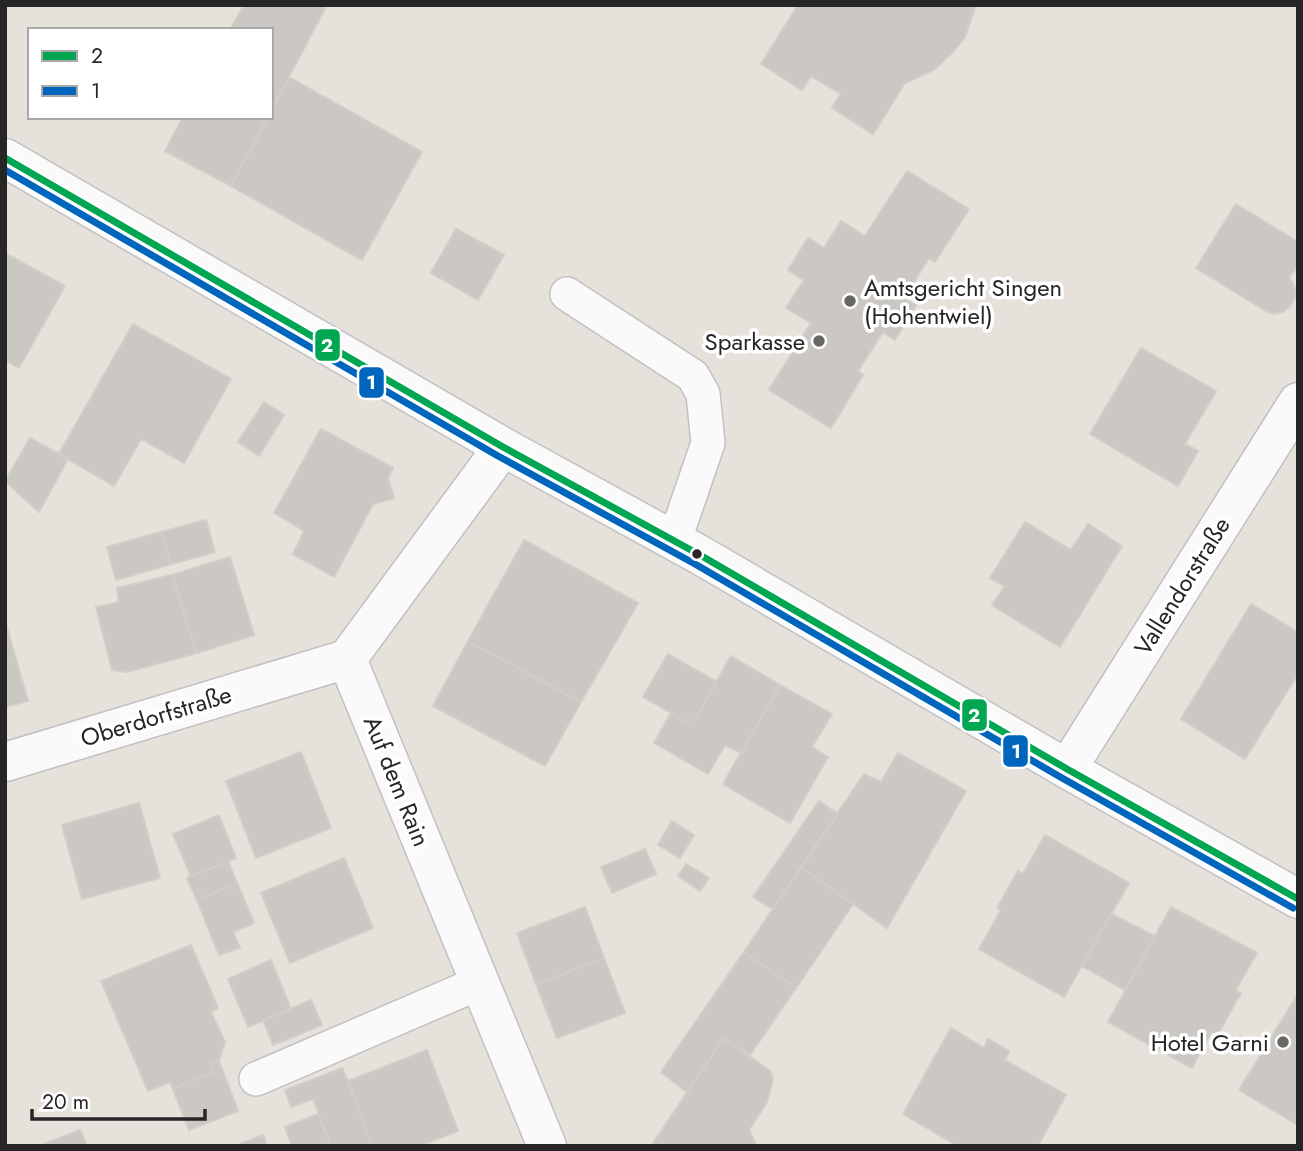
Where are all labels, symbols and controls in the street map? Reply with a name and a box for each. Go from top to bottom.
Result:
legend [28,28,273,119]
text: 2 [91,41,103,71]
text: 1 [91,76,100,106]
place label: Amtsgericht Singen (Hohentwiel) [864,270,1062,333]
marker: Amtsgericht Singen (Hohentwiel) [842,293,858,309]
place label: Sparkasse [705,324,805,359]
line badge: 2 [314,328,341,362]
text: 2 [321,332,333,359]
marker: Sparkasse [811,333,827,349]
line badge: 1 [358,366,385,399]
text: 1 [366,369,376,396]
street label: Vallendorstraße [1126,510,1238,662]
unlabelled marker [690,547,704,561]
street label: Oberdorfstraße [76,676,236,756]
line badge: 2 [961,698,988,732]
text: 2 [968,702,980,729]
street label: Auf dem Rain [355,711,439,851]
line badge: 1 [1002,734,1029,768]
text: 1 [1011,738,1021,765]
place label: Hotel Garni [1151,1025,1269,1060]
marker: Hotel Garni [1275,1034,1291,1050]
scale bar [32,1078,205,1122]
text: 20 m [42,1087,89,1117]

